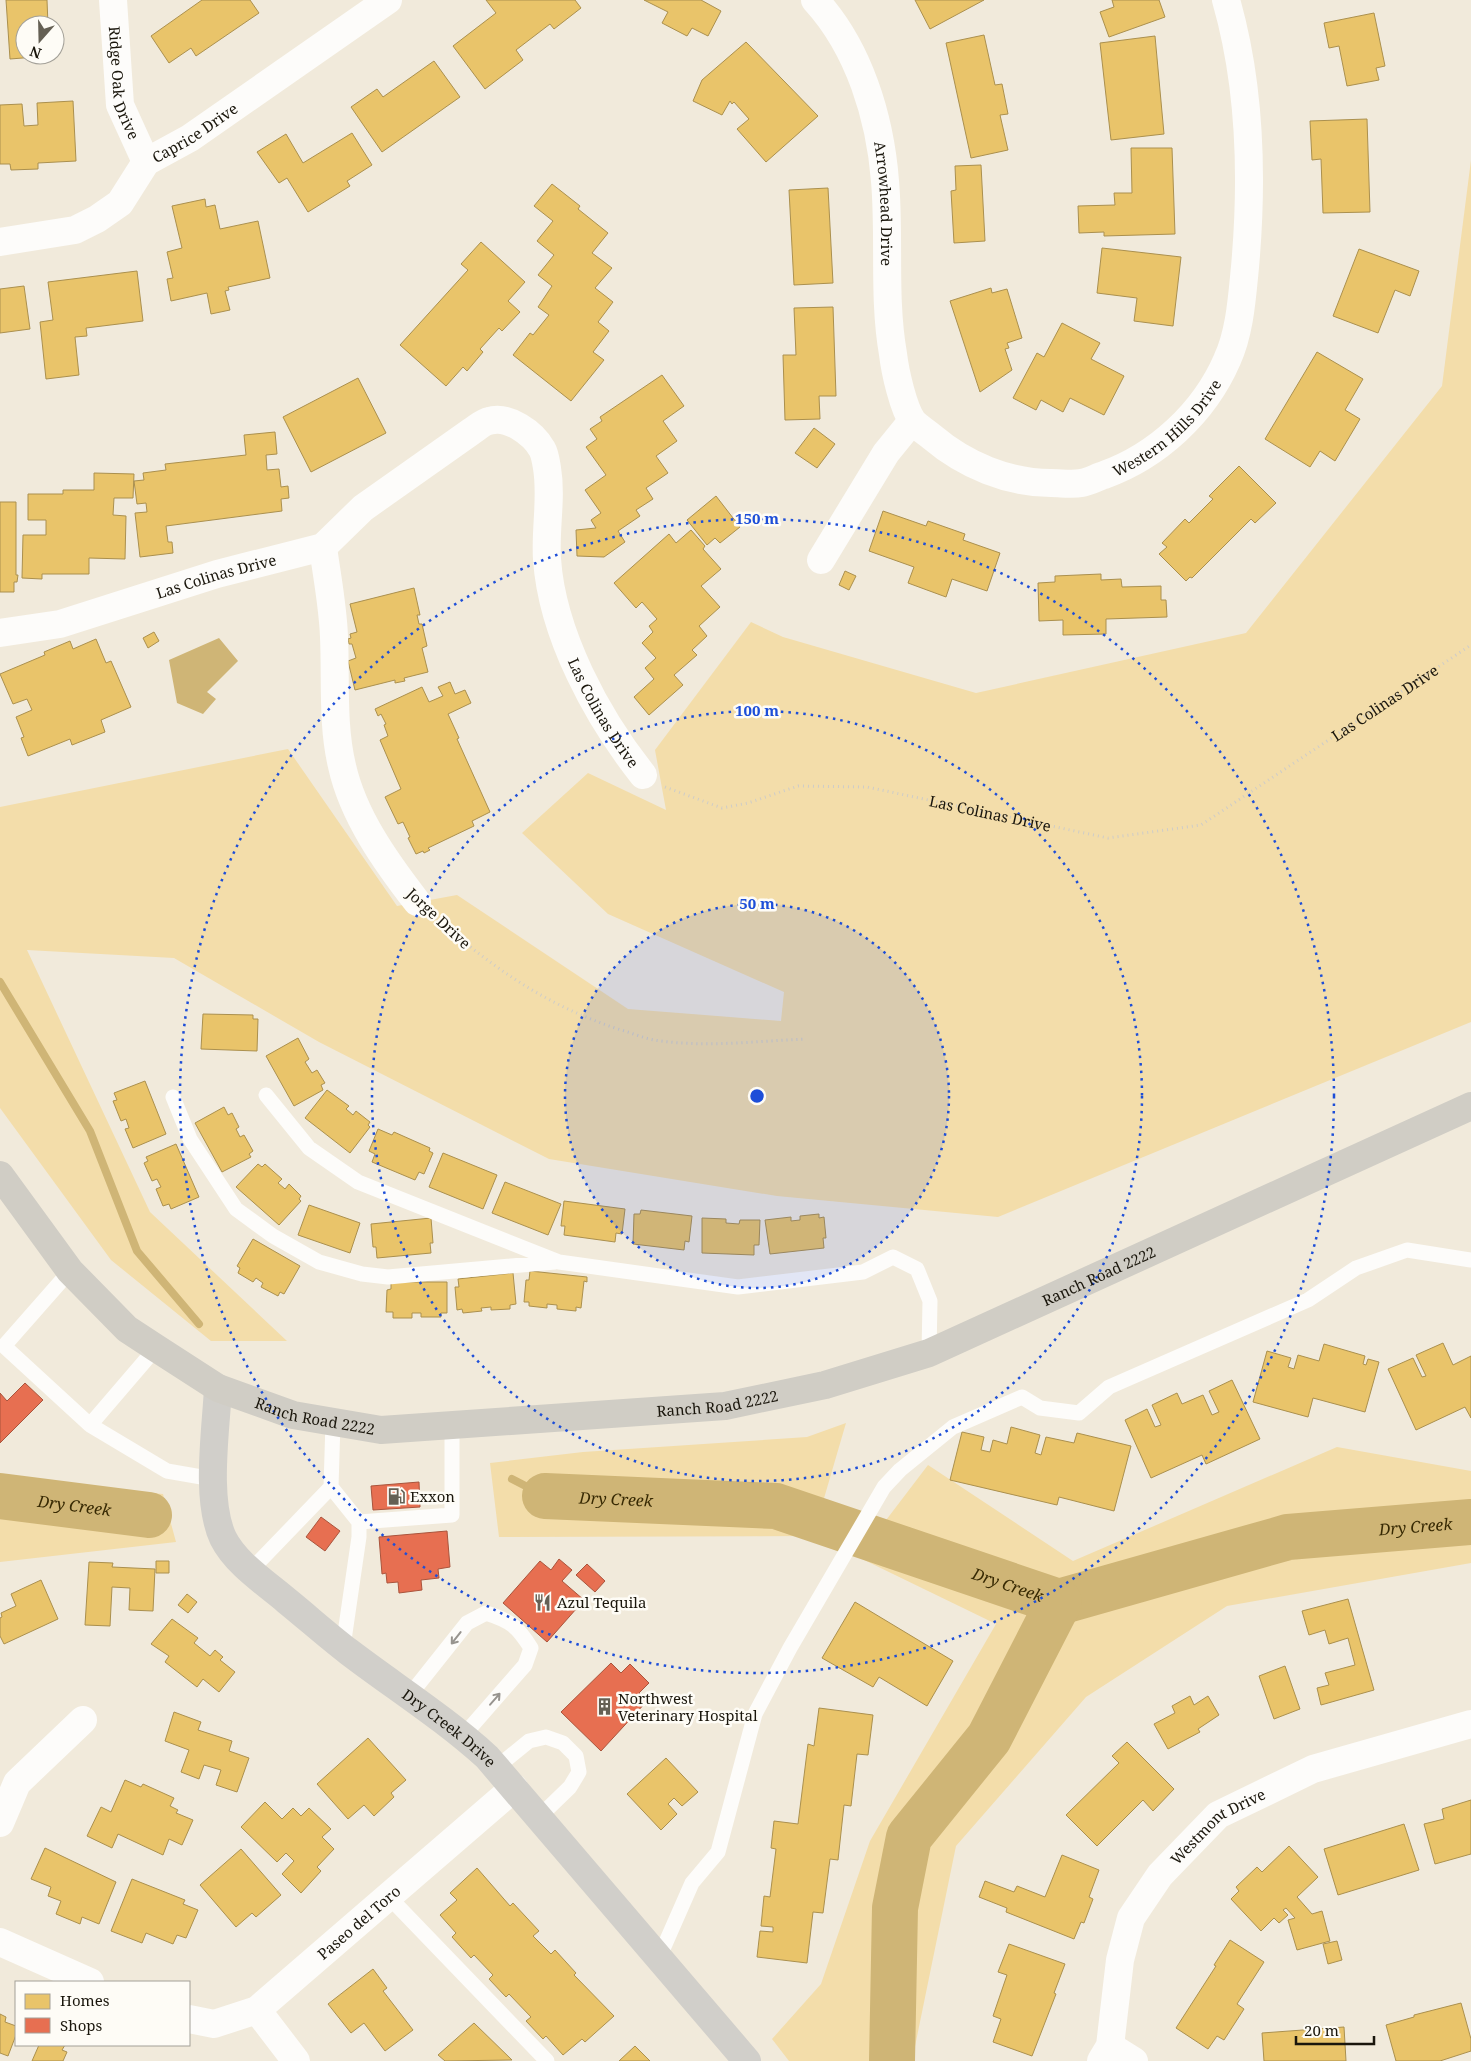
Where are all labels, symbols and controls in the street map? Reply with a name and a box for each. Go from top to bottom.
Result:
north arrow [15,15,65,65]
street label: Ridge Oak Drive [105,25,144,142]
text: N [27,42,44,64]
street label: Caprice Drive [148,98,241,167]
street label: Arrowhead Drive [870,140,897,266]
street label: Western Hills Drive [1109,375,1225,481]
text: 150 m [735,508,779,528]
street label: Las Colinas Drive [153,549,278,603]
street label: Las Colinas Drive [564,654,644,772]
street label: Las Colinas Drive [1327,660,1442,745]
text: 100 m [735,700,779,720]
street label: Las Colinas Drive [927,790,1053,836]
street label: Jorge Drive [402,883,475,953]
text: 50 m [739,893,775,913]
centre of rings [748,1087,766,1105]
street label: Ranch Road 2222 [1039,1241,1159,1310]
street label: Ranch Road 2222 [656,1385,780,1421]
street label: Ranch Road 2222 [252,1392,376,1439]
fuel station icon: Exxon [386,1486,406,1506]
place label: Exxon [410,1486,455,1506]
water label: Dry Creek [578,1486,654,1512]
water label: Dry Creek [35,1490,113,1521]
water label: Dry Creek [1377,1512,1454,1541]
water label: Dry Creek [968,1562,1047,1607]
restaurant icon: Azul Tequila [533,1592,553,1612]
place label: Azul Tequila [557,1592,646,1612]
one-way arrow [450,1631,461,1644]
street label: Dry Creek Drive [398,1684,501,1771]
place label: Northwest Veterinary Hospital [618,1688,758,1725]
one-way arrow [490,1693,501,1706]
building icon: Northwest Veterinary Hospital [594,1697,614,1717]
street label: Westmont Drive [1166,1784,1268,1869]
street label: Paseo del Toro [313,1881,404,1964]
legend [15,1981,190,2046]
text: Homes [60,1990,110,2010]
scale bar [1296,2014,1374,2046]
text: Shops [60,2015,103,2035]
text: 20 m [1304,2020,1339,2040]

